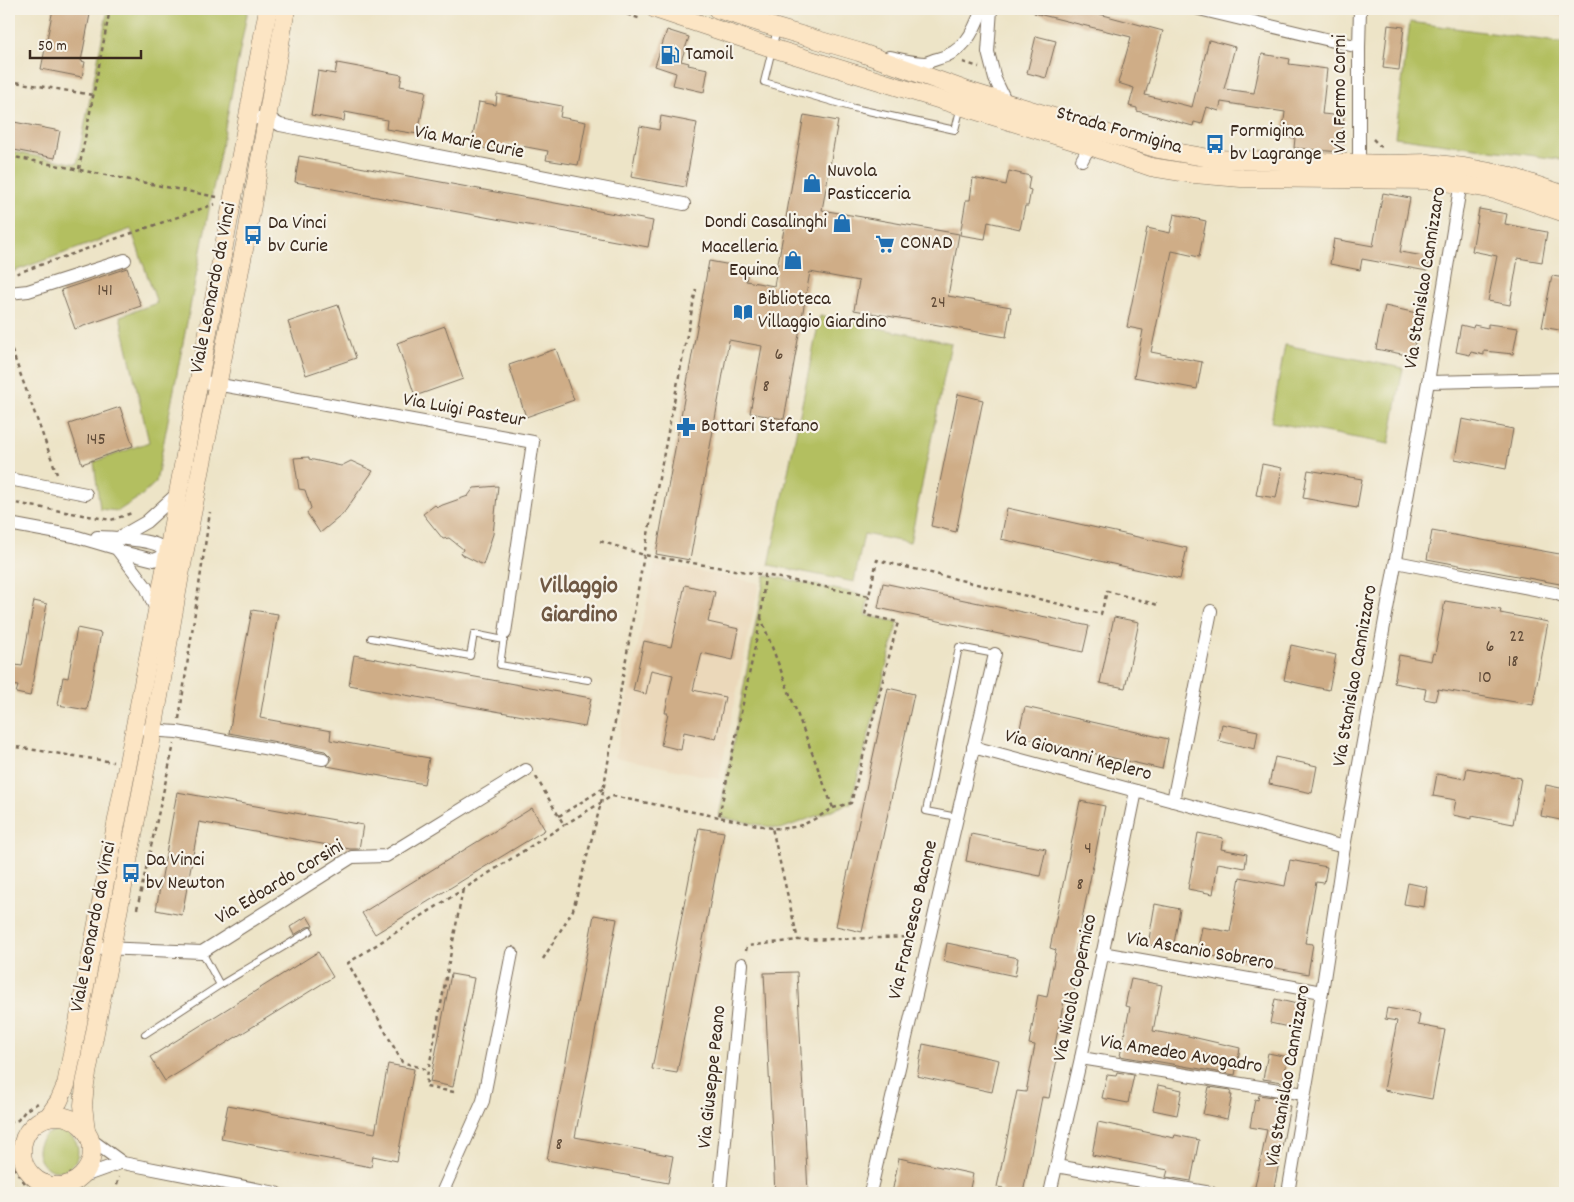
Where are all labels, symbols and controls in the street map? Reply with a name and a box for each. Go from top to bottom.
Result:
scale bar [30,28,141,60]
street label: Via Fermo Corni [1327,34,1355,153]
text: 50 m [38,36,67,58]
place label: Tamoil [685,41,734,69]
fuel station icon: Tamoil [659,44,681,66]
street label: Strada Formigina [1053,100,1186,163]
place label: Formigina bv Lagrange [1230,118,1322,169]
street label: Via Marie Curie [412,119,526,167]
bus stop icon: Formigina bv Lagrange [1204,133,1226,155]
place label: Nuvola Pasticceria [827,158,911,209]
shop icon: Nuvola Pasticceria [801,172,823,194]
street label: Via Stanislao Cannizzaro [1398,185,1454,371]
street label: Viale Leonardo da Vinci [184,200,244,376]
place label: Dondi Casalinghi [705,209,827,237]
place label: Da Vinci bv Curie [268,210,328,261]
shop icon: Dondi Casalinghi [831,212,853,234]
bus stop icon: Da Vinci bv Curie [242,224,264,246]
place label: CONAD [900,230,952,258]
supermarket icon: CONAD [874,233,896,255]
place label: Macelleria Equina [701,234,779,285]
shop icon: Macelleria Equina [782,249,804,271]
house number: 141 [97,279,113,304]
place label: Biblioteca Villaggio Giardino [758,286,887,337]
house number: 24 [930,291,946,316]
library icon: Biblioteca Villaggio Giardino [732,301,754,323]
house number: 6 [775,343,783,368]
house number: 8 [762,375,770,400]
street label: Via Luigi Pasteur [401,386,528,436]
place label: Bottari Stefano [701,413,819,441]
pharmacy icon: Bottari Stefano [675,416,697,438]
house number: 145 [86,428,106,453]
district label: Villaggio Giardino [540,569,618,634]
street label: Via Stanislao Cannizzaro [1326,583,1386,769]
house number: 22 [1509,625,1525,650]
house number: 6 [1486,635,1494,660]
house number: 18 [1507,650,1519,675]
house number: 10 [1478,666,1492,691]
street label: Via Giovanni Keplero [1001,723,1155,789]
street label: Via Edoardo Corsini [210,833,350,932]
street label: Via Francesco Bacone [882,837,946,1002]
house number: 4 [1084,837,1092,862]
street label: Viale Leonardo da Vinci [64,839,124,1015]
place label: Da Vinci bv Newton [146,847,225,898]
bus stop icon: Da Vinci bv Newton [120,862,142,884]
house number: 8 [1076,873,1084,898]
street label: Via Nicolò Copernico [1047,912,1105,1064]
street label: Via Ascanio Sobrero [1124,925,1276,979]
street label: Via Stanislao Cannizzaro [1259,983,1319,1169]
street label: Via Giuseppe Peano [692,1004,734,1150]
street label: Via Amedeo Avogadro [1098,1028,1264,1082]
house number: 8 [555,1133,563,1158]

